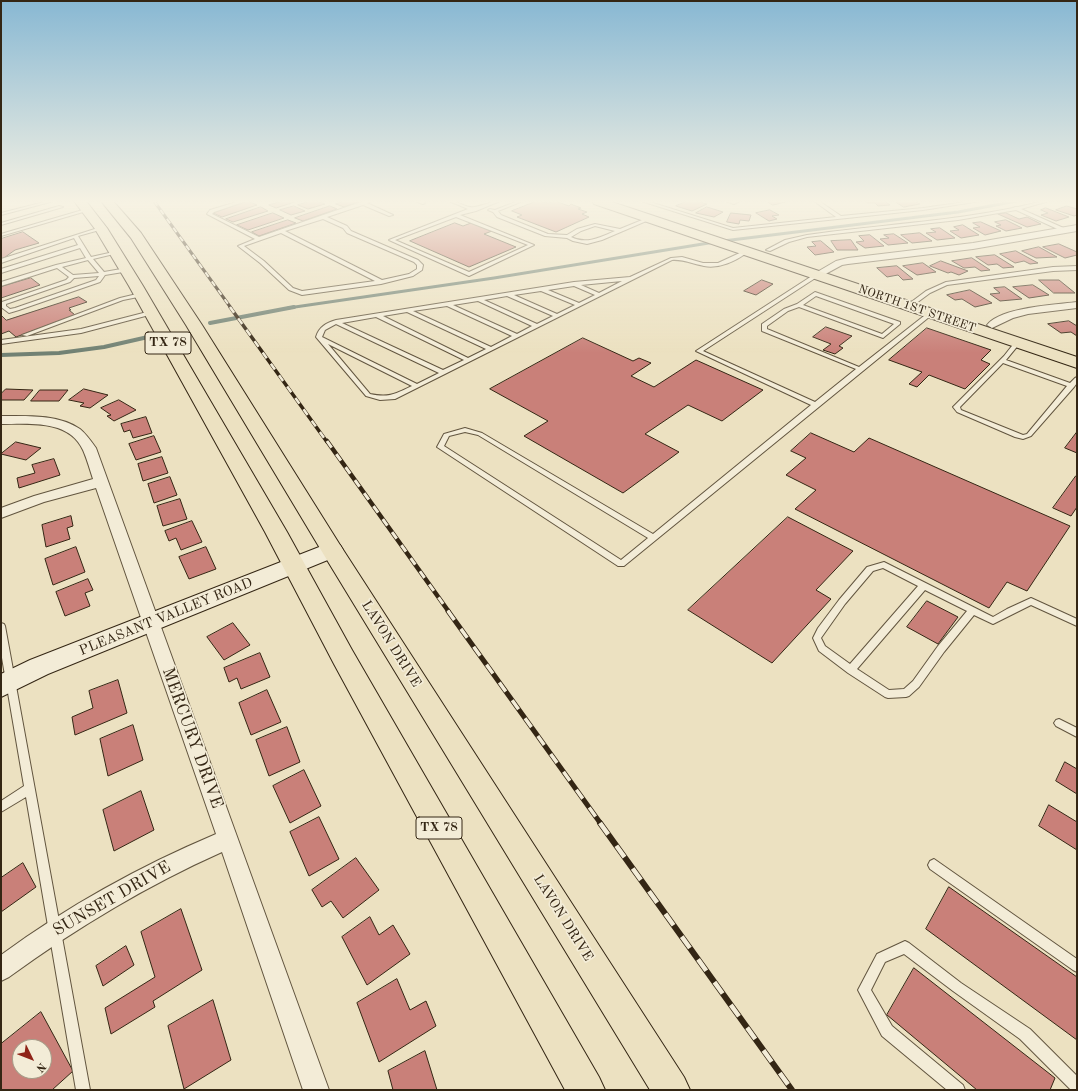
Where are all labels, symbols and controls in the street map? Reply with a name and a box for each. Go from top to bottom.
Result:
street label: NORTH 1ST STREET [856,282,978,336]
road number: TX 78 [145,332,191,354]
street label: PLEASANT VALLEY ROAD [77,574,255,660]
street label: LAVON DRIVE [358,598,424,690]
street label: MERCURY DRIVE [157,665,227,811]
road number: TX 78 [416,817,462,839]
street label: SUNSET DRIVE [49,857,175,941]
street label: LAVON DRIVE [530,872,596,964]
north arrow [12,1039,52,1079]
text: N [34,1060,47,1074]

